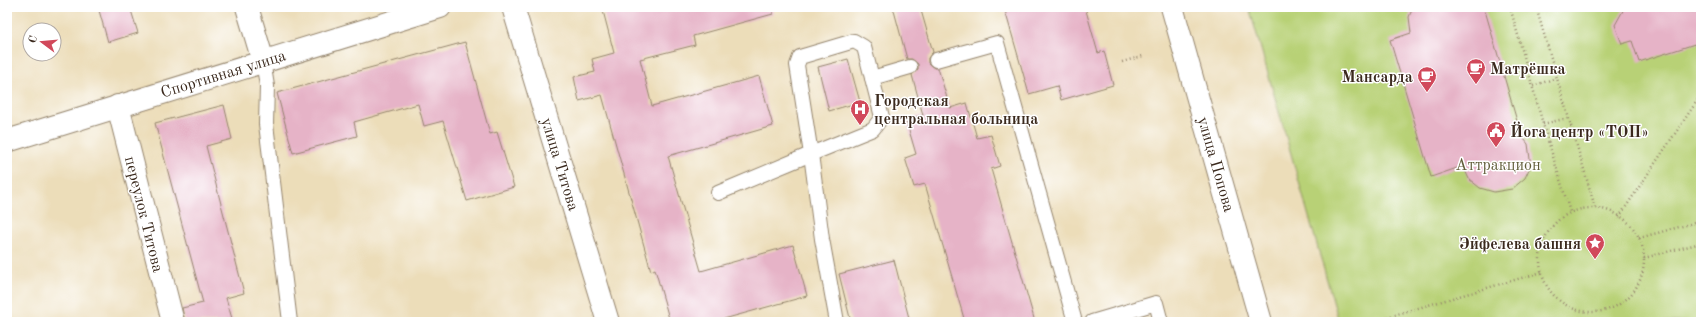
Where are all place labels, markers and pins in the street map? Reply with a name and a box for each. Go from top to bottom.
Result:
cafe icon: Матрёшка [1465,57,1487,85]
place label: Матрёшка [1490,62,1566,78]
cafe icon: Мансарда [1416,65,1438,93]
place label: Мансарда [1342,70,1413,86]
place label: Городская центральная больница [874,94,1038,128]
hospital icon: Городская центральная больница [849,98,871,126]
public building icon: Йога центр «ТОП» [1485,120,1507,148]
place label: Йога центр «ТОП» [1510,121,1649,141]
place icon: Эйфелева башня [1584,232,1606,260]
place label: Эйфелева башня [1459,237,1581,253]

